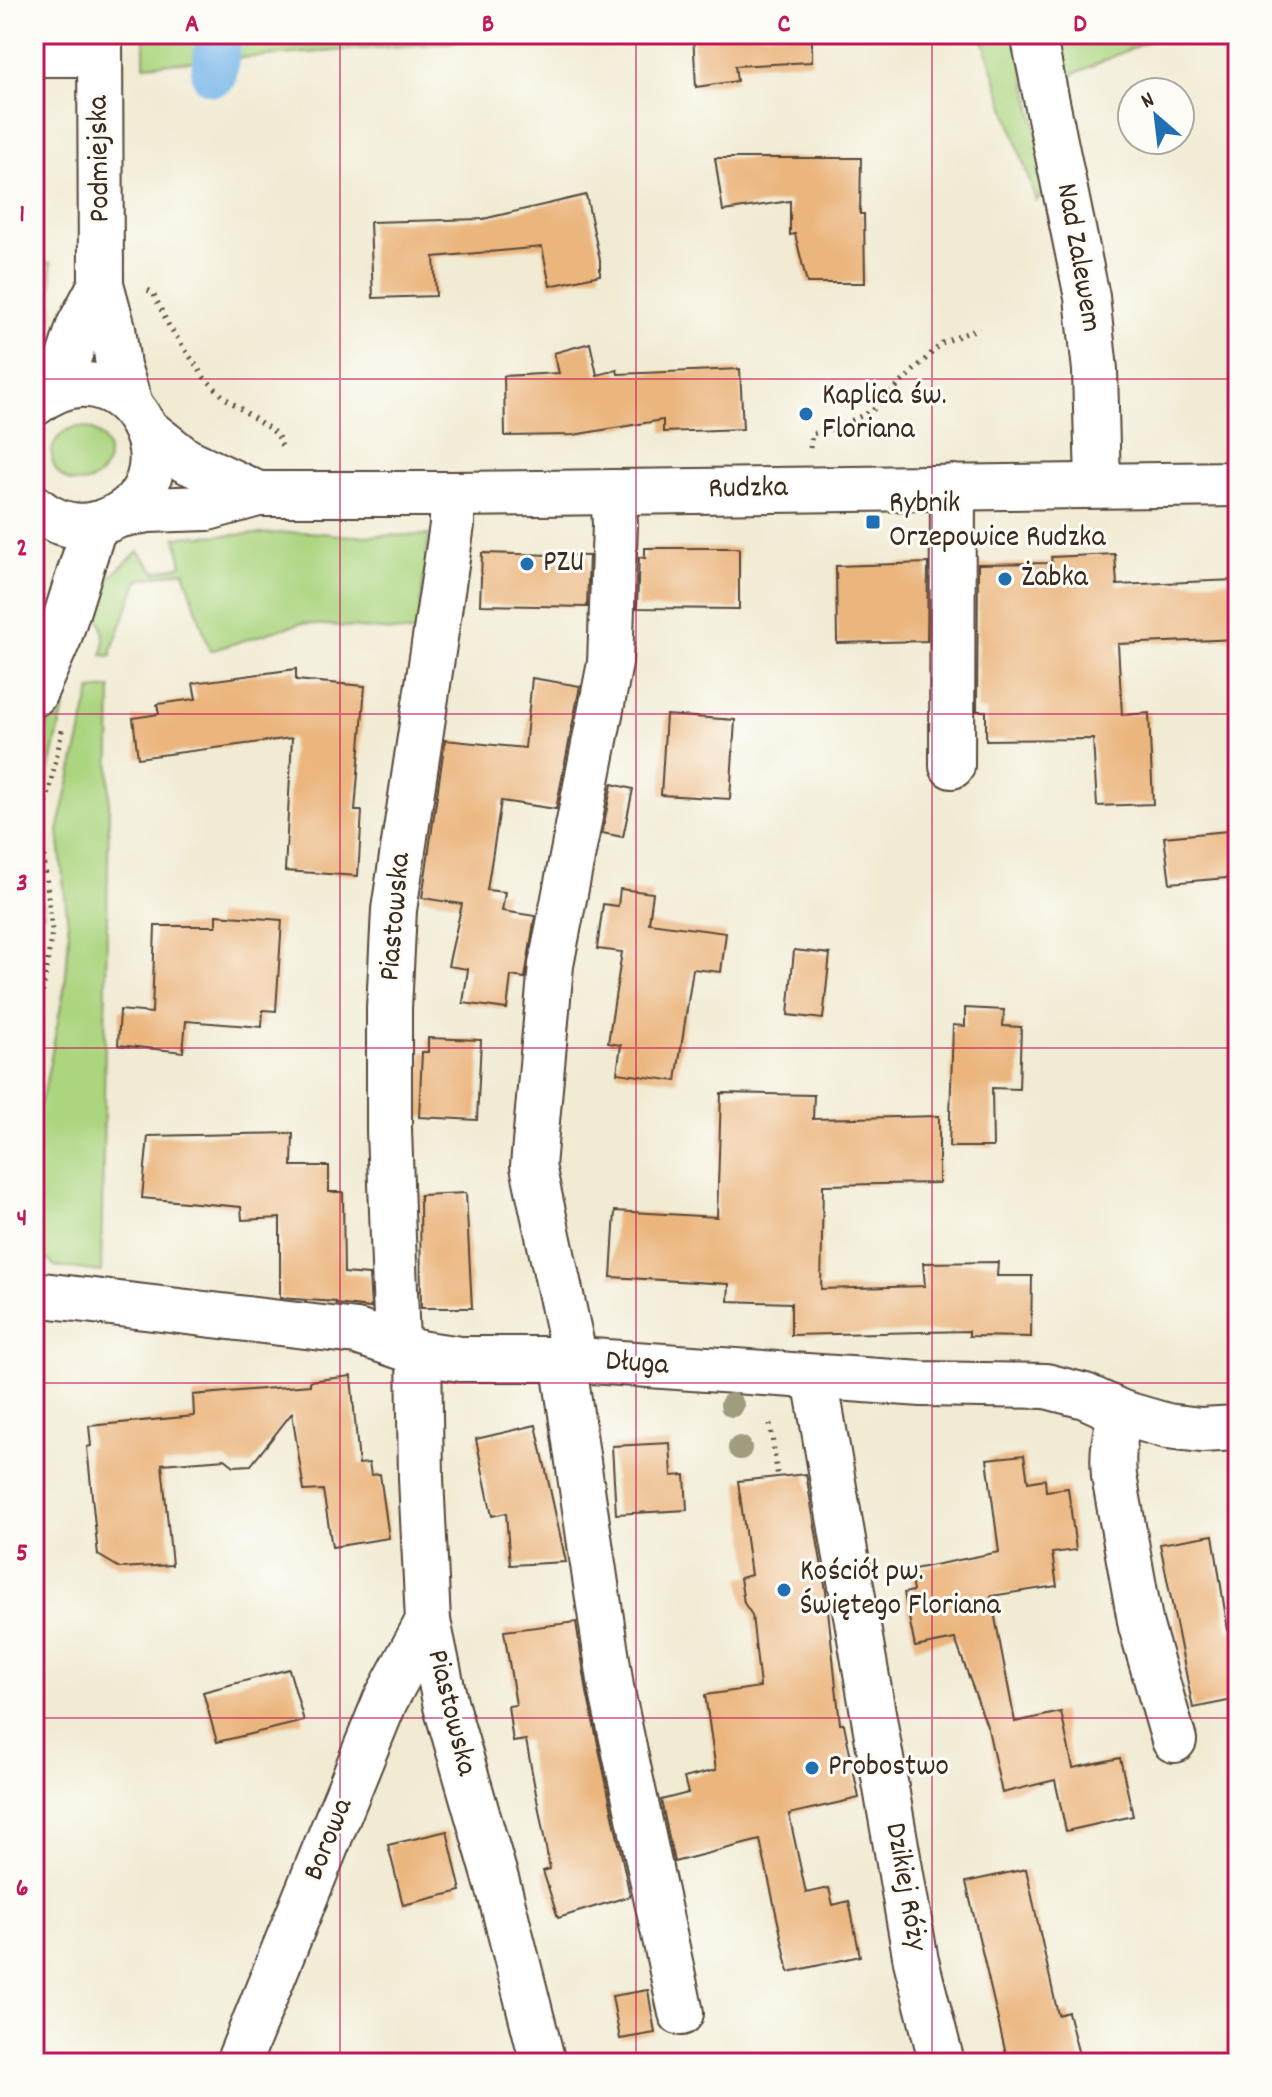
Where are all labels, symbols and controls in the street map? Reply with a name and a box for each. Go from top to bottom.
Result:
text: A [185,7,199,44]
text: B [482,7,494,44]
text: C [778,7,791,44]
text: D [1073,7,1087,44]
north arrow [1116,76,1196,156]
text: N [1136,85,1160,118]
street label: Podmiejska [78,94,124,223]
street label: Nad Zalewem [1043,180,1111,336]
text: 1 [19,197,25,234]
place label: Kaplica św. Floriana [822,376,947,453]
marker: Kaplica św. Floriana [797,405,815,423]
street label: Rudzka [708,468,789,512]
place label: Rybnik Orzepowice Rudzka [889,484,1106,561]
marker: Rybnik Orzepowice Rudzka [864,513,882,531]
text: 2 [16,531,28,568]
place label: PZU [543,543,584,586]
marker: PZU [518,555,536,573]
place label: Żabka [1021,558,1089,601]
marker: Żabka [996,570,1014,588]
street label: Piastowska [370,850,424,983]
text: 3 [16,866,28,903]
text: 4 [17,1201,27,1238]
street label: Długa [604,1341,671,1389]
text: 5 [16,1536,28,1573]
place label: Kościół pw. Świętego Floriana [800,1552,1001,1629]
marker: Kościół pw. Świętego Floriana [775,1581,793,1599]
street label: Piastowska [414,1645,487,1781]
place label: Probostwo [828,1747,949,1790]
marker: Probostwo [803,1759,821,1777]
street label: Borowa [294,1791,366,1888]
street label: Dzikiej Róży [872,1819,937,1955]
text: 6 [16,1871,28,1908]

